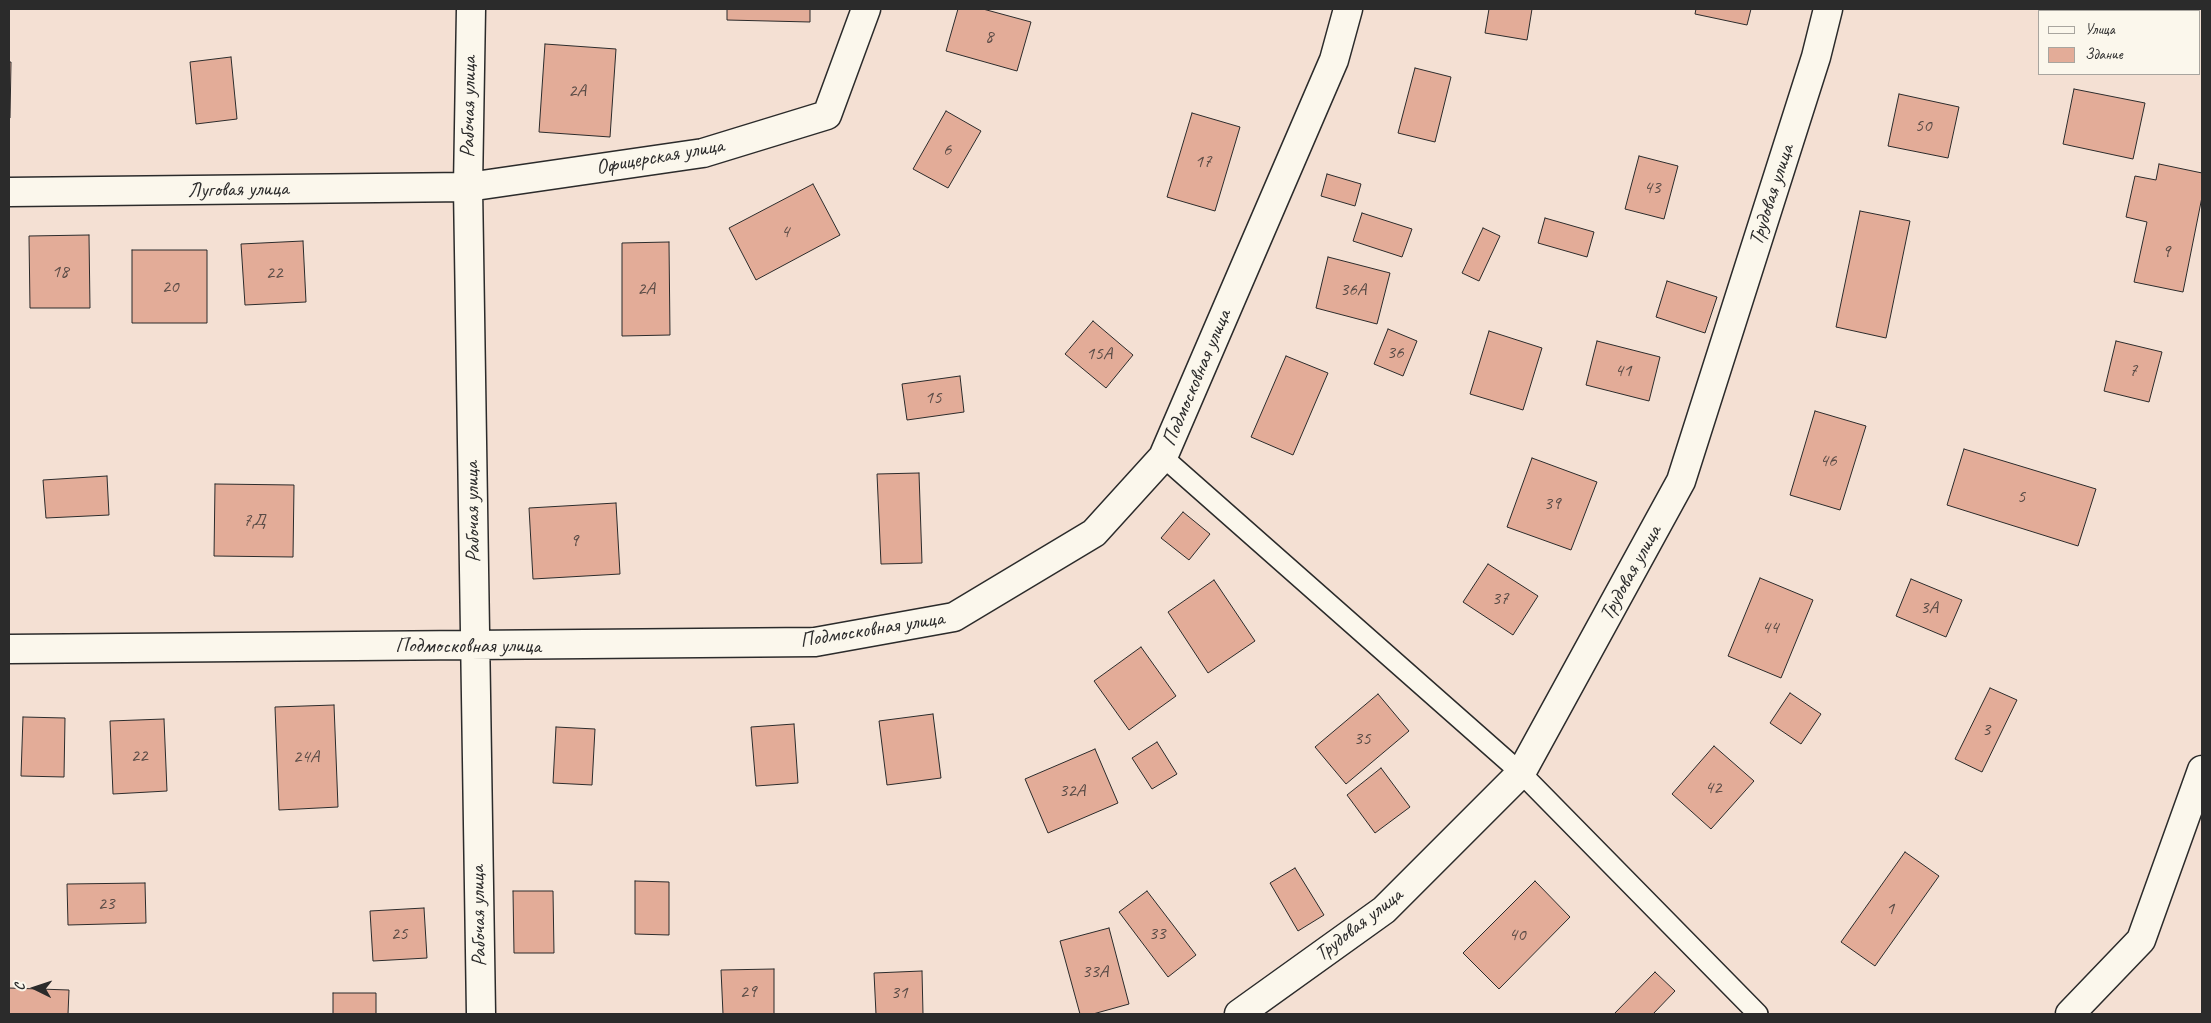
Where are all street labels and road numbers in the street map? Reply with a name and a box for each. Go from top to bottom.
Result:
street label: Рабочая улица [456,56,482,158]
street label: Офицерская улица [594,133,726,181]
street label: Трудовая улица [1744,141,1800,249]
street label: Луговая улица [187,177,289,203]
street label: Подмосковная улица [1157,306,1237,450]
street label: Рабочая улица [460,461,486,563]
street label: Трудовая улица [1595,521,1667,625]
street label: Подмосковная улица [798,606,946,654]
street label: Подмосковная улица [395,633,541,659]
street label: Рабочая улица [466,865,492,967]
street label: Трудовая улица [1310,883,1408,967]

